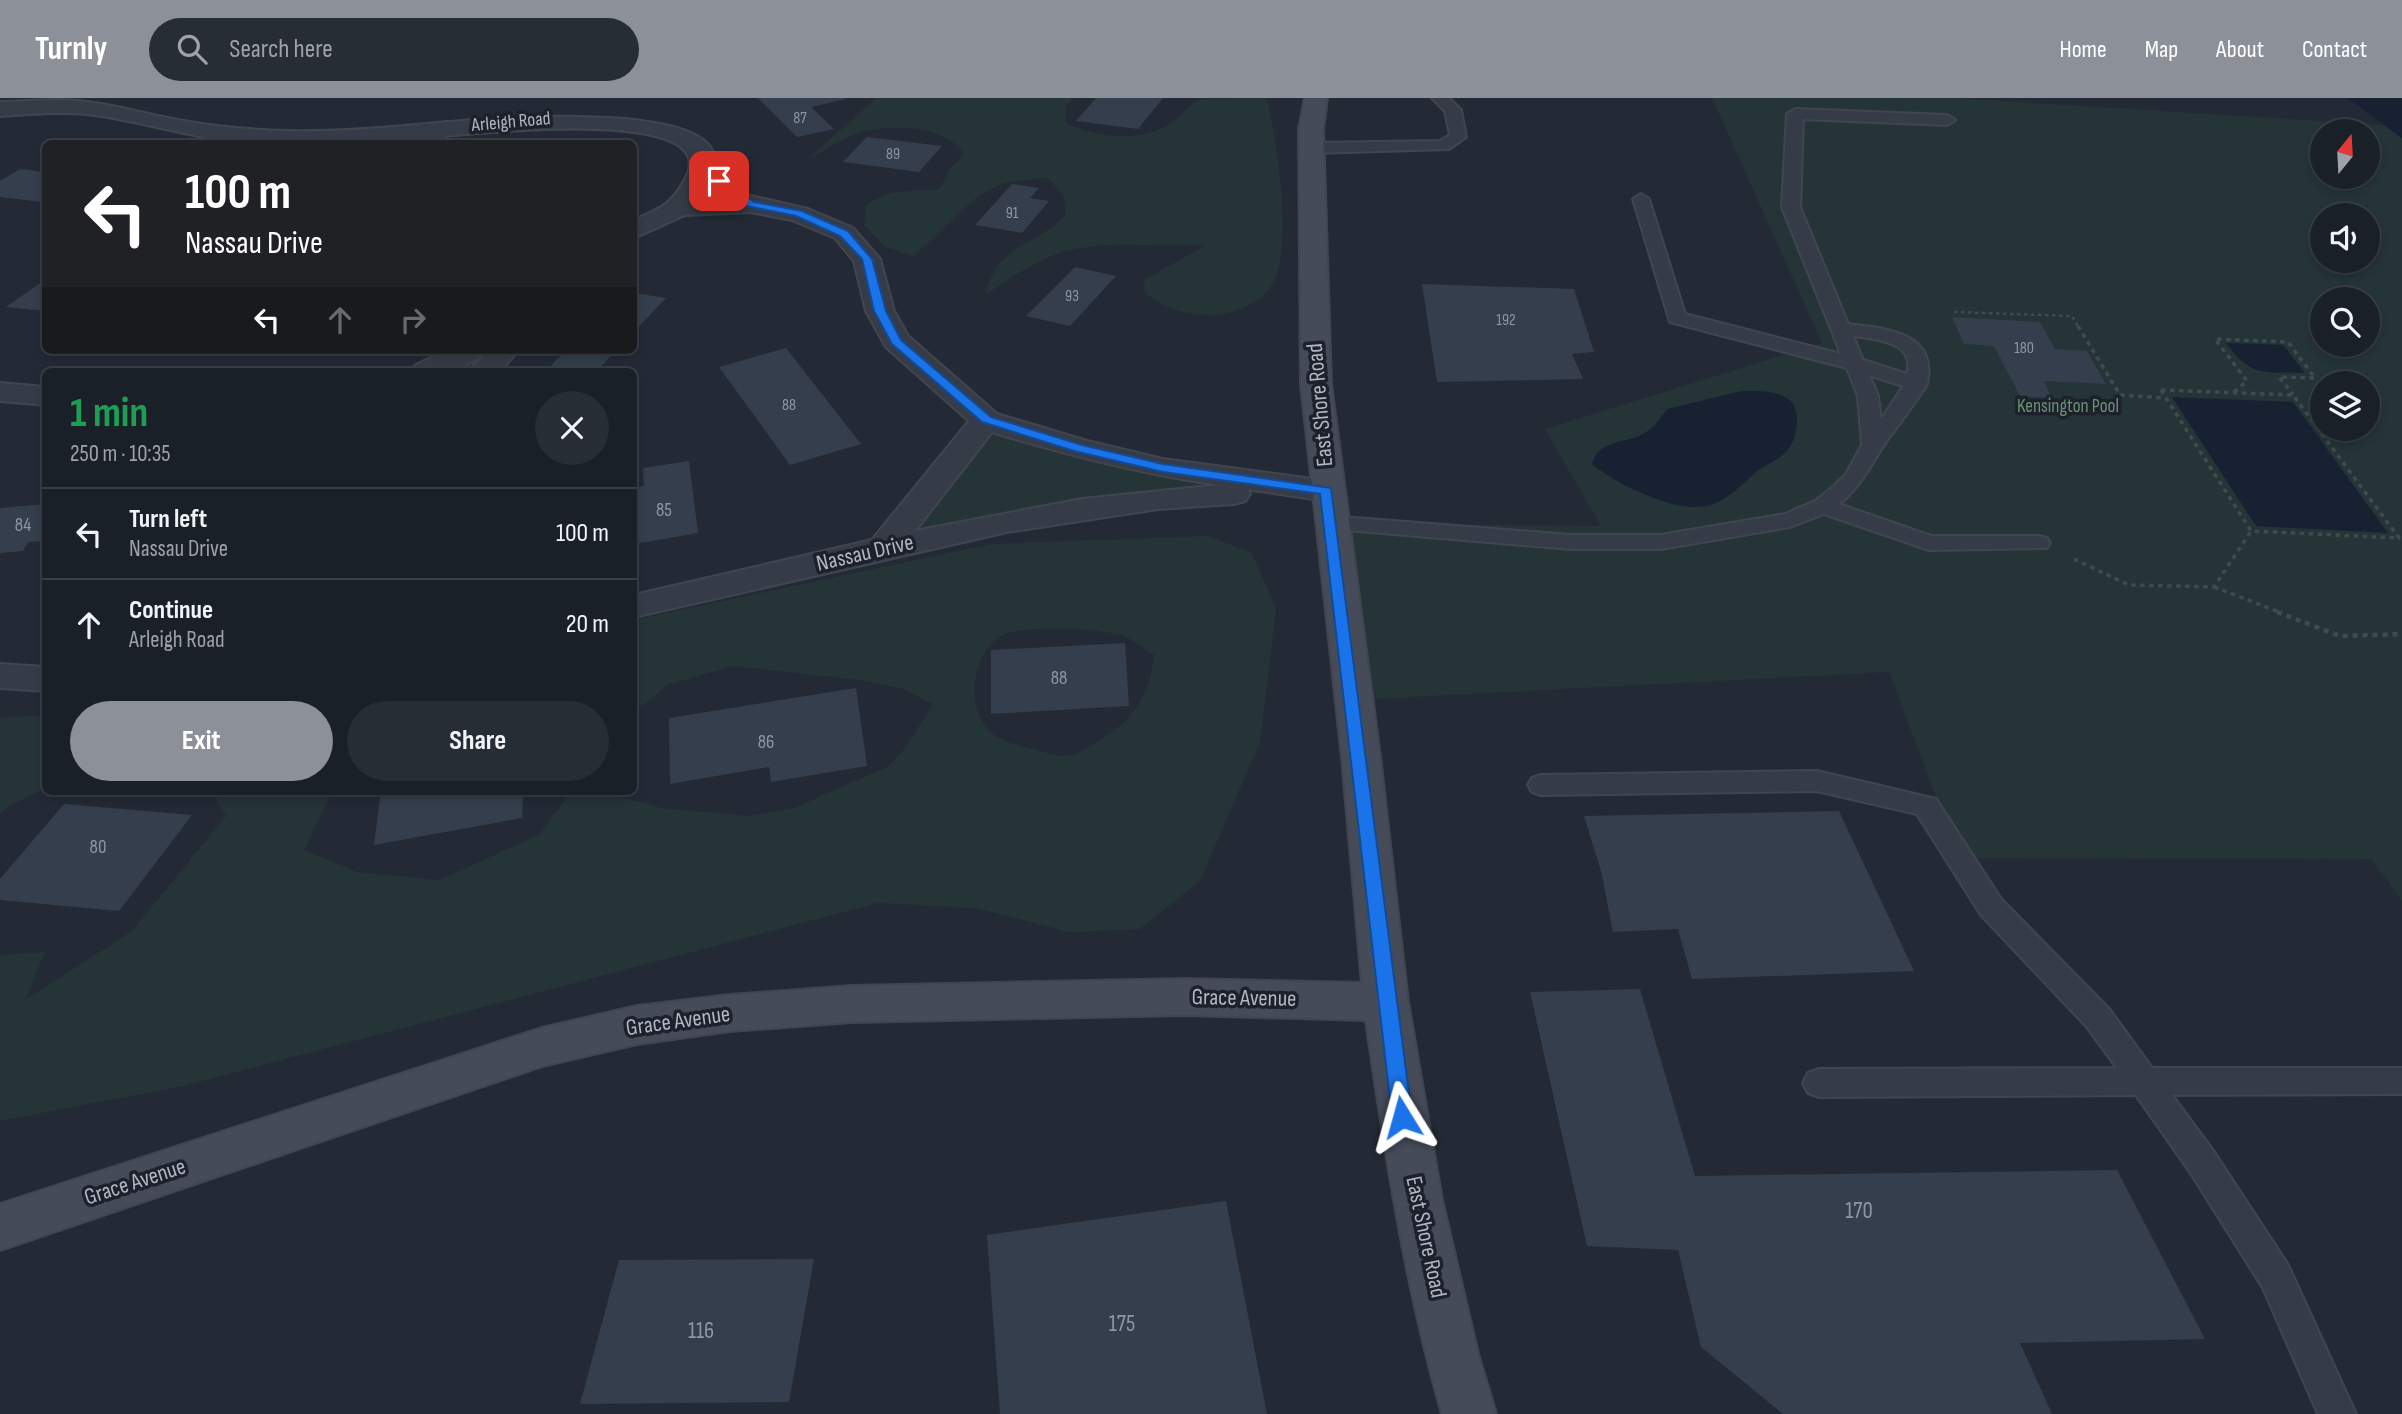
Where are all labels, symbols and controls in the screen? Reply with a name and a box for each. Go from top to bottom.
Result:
search box [149,18,639,81]
text: Turnly [35,29,107,69]
icon: search [173,30,211,68]
text: Search here [229,34,333,65]
text: Home [2059,35,2107,64]
text: Map [2145,35,2178,64]
text: About [2216,35,2264,64]
text: Contact [2302,35,2367,64]
street label: Arleigh Road [470,107,551,137]
house number: 87 [793,109,807,128]
north arrow [2310,119,2380,189]
map controls [2310,119,2380,441]
house number: 89 [886,145,900,164]
pin [689,151,749,211]
icon: arrive [700,162,738,200]
text: 100 m [185,164,291,223]
icon: left [70,168,161,259]
button: sound [2310,203,2380,273]
house number: 91 [1006,204,1019,223]
text: Nassau Drive [185,224,323,263]
house number: 93 [1065,287,1079,306]
button: search [2310,287,2380,357]
icon: left [248,301,286,339]
icon: ahead [321,301,359,339]
icon: right [394,301,432,339]
house number: 192 [1496,311,1516,330]
house number: 180 [2014,339,2034,358]
street label: East Shore Road [1301,342,1339,468]
button: layers [2310,371,2380,441]
text: 1 min [70,388,148,439]
button: close [535,391,609,465]
park label: Kensington Pool [2017,395,2119,418]
house number: 88 [782,396,796,415]
text: 250 m · 10:35 [70,440,171,468]
house number: 85 [656,499,672,522]
text: Turn left [129,504,207,535]
house number: 84 [15,514,31,537]
icon: left [70,515,108,553]
text: 100 m [556,518,609,549]
street label: Nassau Drive [814,528,916,578]
text: Nassau Drive [129,535,228,563]
text: Continue [129,595,213,626]
icon: ahead [70,606,108,644]
text: 20 m [566,609,609,640]
text: Arleigh Road [129,626,225,654]
house number: 88 [1051,667,1067,690]
button: Exit [70,701,333,781]
button: Share [347,701,609,781]
house number: 86 [758,731,774,754]
house number: 80 [90,836,106,859]
street label: Grace Avenue [1191,983,1297,1013]
street label: Grace Avenue [624,1000,732,1042]
position arrow [1365,1080,1439,1154]
street label: Grace Avenue [81,1152,189,1212]
street label: East Shore Road [1399,1174,1453,1300]
house number: 170 [1845,1197,1873,1225]
house number: 175 [1109,1310,1135,1338]
house number: 116 [688,1317,714,1345]

